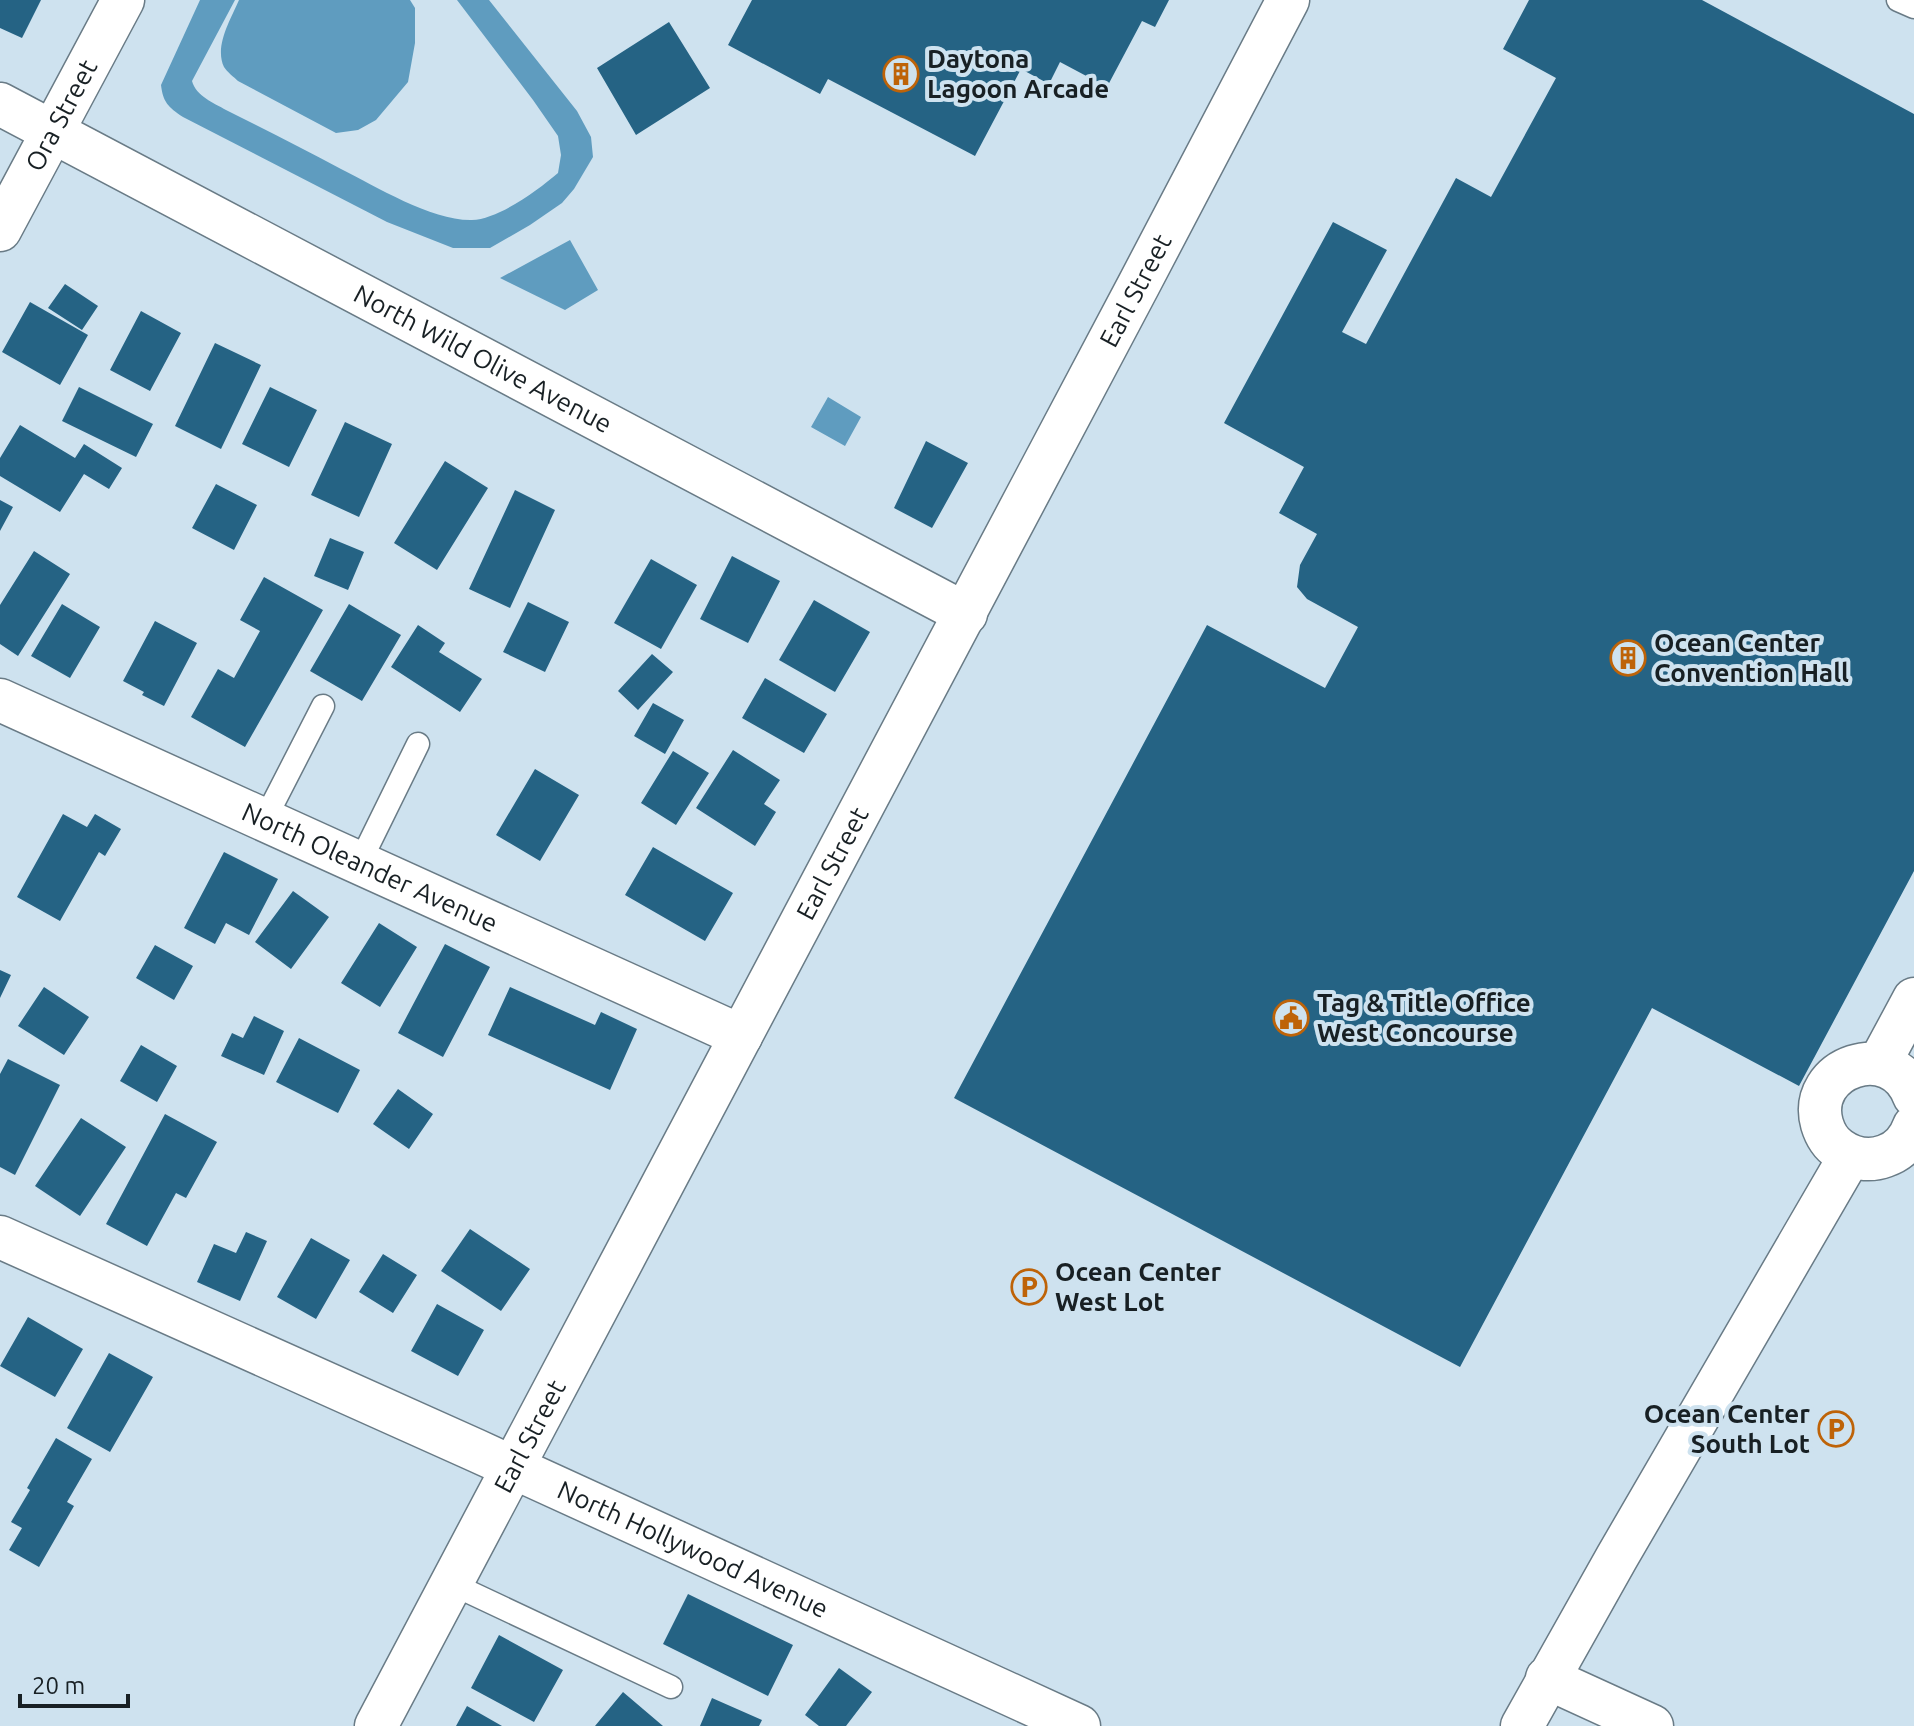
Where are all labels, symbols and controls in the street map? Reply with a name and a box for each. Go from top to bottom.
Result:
place label: Daytona Lagoon Arcade [927,44,1109,103]
street label: Ora Street [19,55,102,176]
building icon: Daytona Lagoon Arcade [882,55,920,93]
street label: Earl Street [1094,229,1177,352]
street label: North Wild Olive Avenue [349,279,617,438]
place label: Ocean Center Convention Hall [1654,628,1849,687]
building icon: Ocean Center Convention Hall [1609,639,1647,677]
street label: North Oleander Avenue [238,797,502,938]
street label: Earl Street [790,802,874,924]
place label: Tag & Title Office West Concourse [1317,988,1531,1047]
public building icon: Tag & Title Office West Concourse [1272,999,1310,1037]
place label: Ocean Center West Lot [1055,1257,1222,1316]
parking icon: Ocean Center West Lot [1010,1268,1048,1306]
street label: Earl Street [488,1375,571,1497]
place label: Ocean Center South Lot [1644,1399,1810,1458]
parking icon: Ocean Center South Lot [1817,1410,1855,1448]
street label: North Hollywood Avenue [553,1475,833,1623]
scale bar [20,1658,128,1708]
text: 20 m [32,1672,85,1699]

